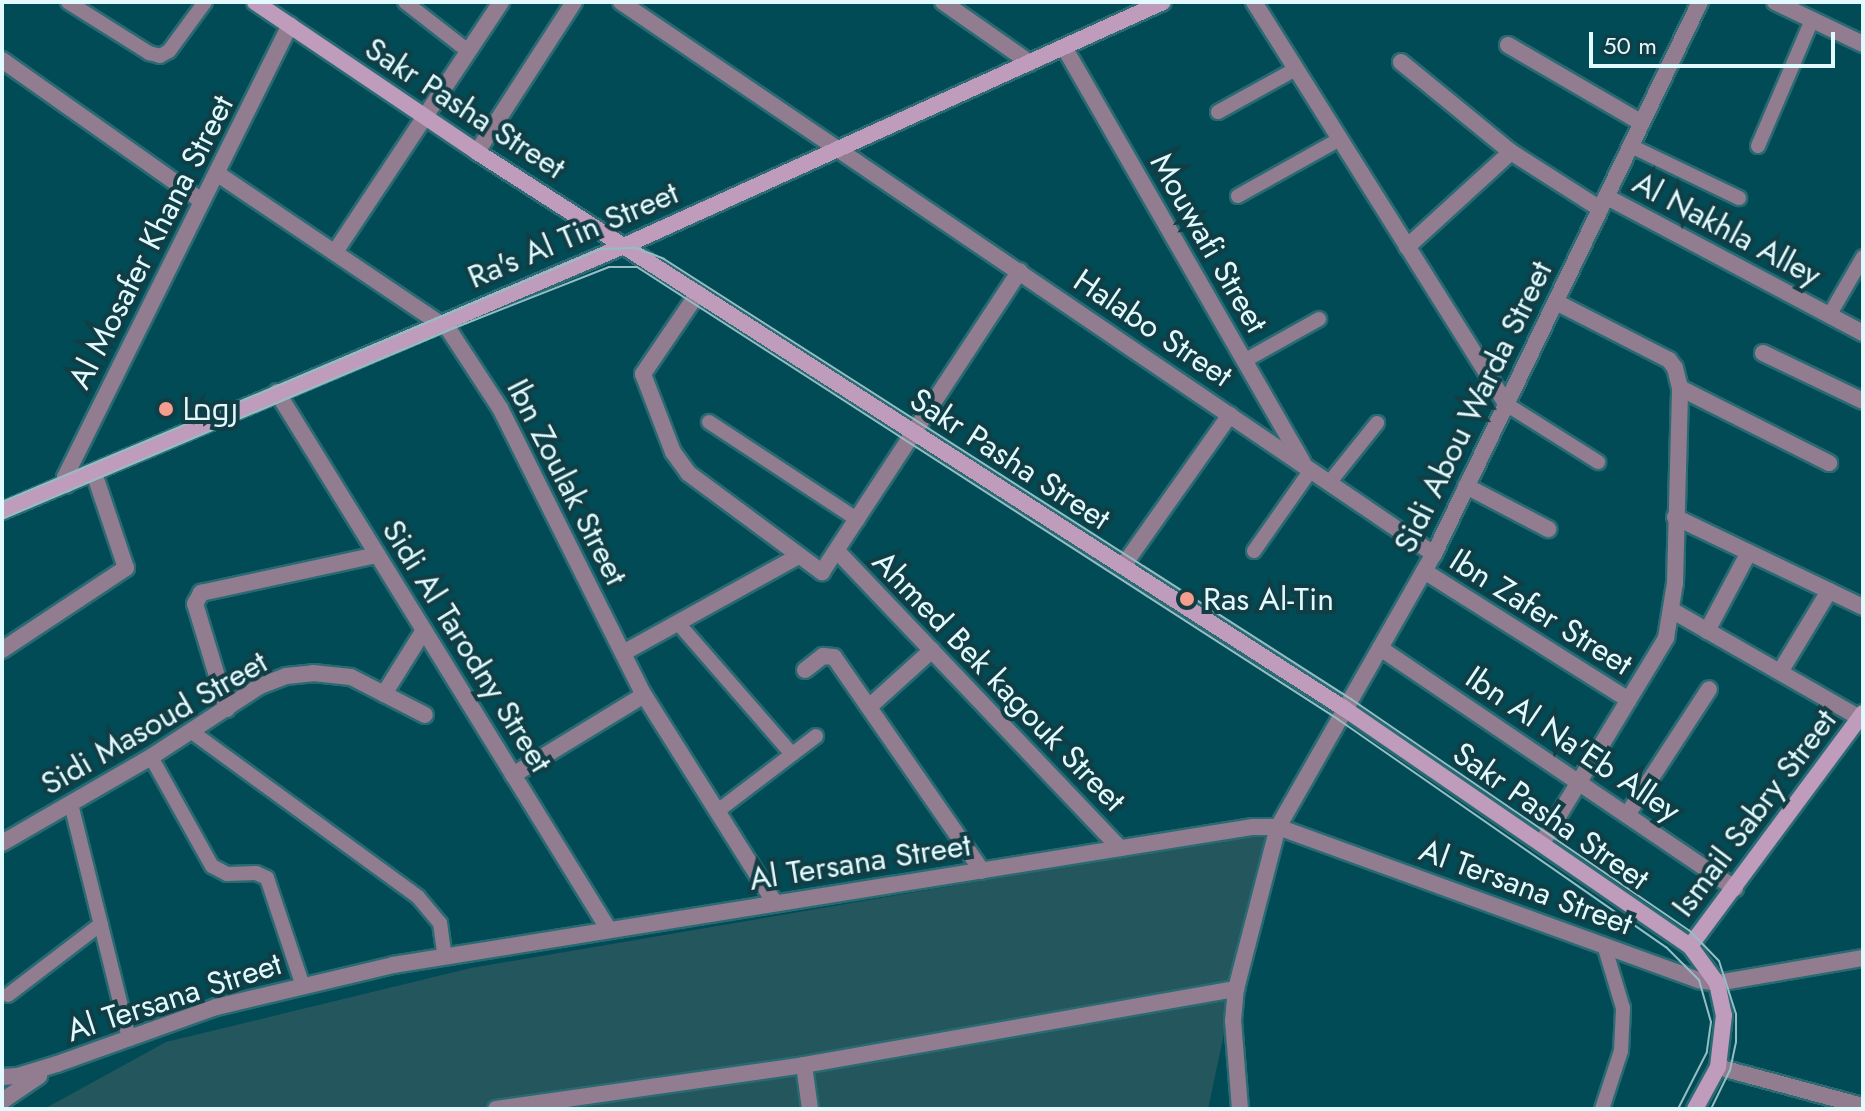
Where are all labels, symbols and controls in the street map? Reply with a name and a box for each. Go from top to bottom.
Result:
scale bar [1593,16,1839,66]
text: 50 m [1603,28,1657,63]
street label: Sakr Pasha Street [358,29,572,187]
street label: Al Mosafer Khana Street [60,89,242,395]
street label: Mouwafi Street [1142,146,1276,340]
street label: Al Nakhla Alley [1626,163,1828,295]
street label: Ra's Al Tin Street [462,173,684,297]
street label: Sidi Abou Warda Street [1386,255,1560,559]
street label: Halabo Street [1067,261,1239,395]
street label: Ibn Zoulak Street [499,373,635,591]
street label: Sakr Pasha Street [903,380,1117,538]
place label: روما [182,390,238,428]
marker: روما [157,400,175,418]
street label: Sidi Al Tarodny Street [374,513,560,779]
street label: Ibn Zafer Street [1443,541,1639,683]
street label: Ahmed Bek kagouk Street [865,543,1133,819]
place label: Ras Al-Tin [1203,580,1334,618]
marker: Ras Al-Tin [1178,590,1196,608]
street label: Sidi Masoud Street [34,643,274,803]
street label: Ibn Al Na'Eb Alley [1459,658,1687,830]
street label: Ismail Sabry Street [1664,702,1844,924]
street label: Sakr Pasha Street [1446,734,1656,898]
street label: Al Tersana Street [747,826,973,898]
street label: Al Tersana Street [1414,831,1638,943]
street label: Al Tersana Street [62,944,286,1050]

